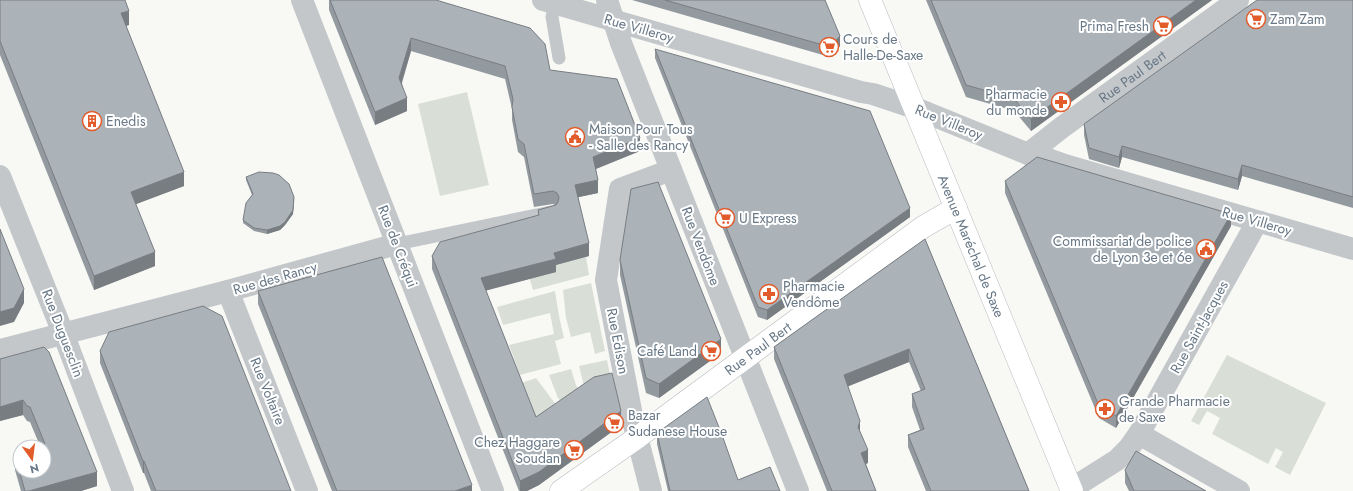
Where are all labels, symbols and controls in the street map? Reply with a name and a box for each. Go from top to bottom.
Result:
supermarket icon: Zam Zam [1245,8,1267,30]
street label: Rue Villeroy [602,9,677,48]
place label: Zam Zam [1270,9,1325,29]
supermarket icon: Prima Fresh [1152,15,1174,37]
place label: Prima Fresh [1080,16,1149,36]
place label: Cours de Halle-De-Saxe [843,29,923,65]
supermarket icon: Cours de Halle-De-Saxe [818,36,840,58]
street label: Rue Paul Bert [1095,45,1171,108]
place label: Pharmacie du monde [985,84,1047,120]
pharmacy icon: Pharmacie du monde [1050,91,1072,113]
street label: Rue Villeroy [912,99,987,145]
building icon: Enedis [81,110,103,132]
place label: Enedis [106,111,146,131]
place label: Maison Pour Tous - Salle des Rancy [589,119,693,155]
public building icon: Maison Pour Tous - Salle des Rancy [564,126,586,148]
street label: Avenue Maréchal de Saxe [933,172,1010,320]
street label: Rue de Créqui [373,202,423,290]
street label: Rue Villeroy [1220,202,1295,241]
street label: Rue Vendôme [677,204,725,288]
supermarket icon: U Express [714,207,736,229]
place label: U Express [739,208,797,228]
place label: Commissariat de police de Lyon 3e et 6e [1053,231,1192,267]
public building icon: Commissariat de police de Lyon 3e et 6e [1195,238,1217,260]
street label: Rue des Rancy [231,256,320,300]
place label: Pharmacie Vendôme [783,276,845,312]
street label: Rue Saint-Jacques [1165,277,1233,377]
pharmacy icon: Pharmacie Vendôme [758,283,780,305]
street label: Rue Duguesclin [37,286,89,380]
street label: Rue Edison [602,306,634,376]
street label: Rue Paul Bert [720,317,796,380]
supermarket icon: Café Land [700,340,722,362]
place label: Café Land [637,341,697,361]
street label: Rue Voltaire [245,354,291,428]
place label: Grande Pharmacie de Saxe [1119,391,1230,427]
pharmacy icon: Grande Pharmacie de Saxe [1094,398,1116,420]
place label: Bazar Sudanese House [628,405,727,441]
supermarket icon: Bazar Sudanese House [603,412,625,434]
place label: Chez Haggare Soudan [474,432,560,468]
north arrow [12,439,52,479]
supermarket icon: Chez Haggare Soudan [563,439,585,461]
text: N [28,460,41,478]

